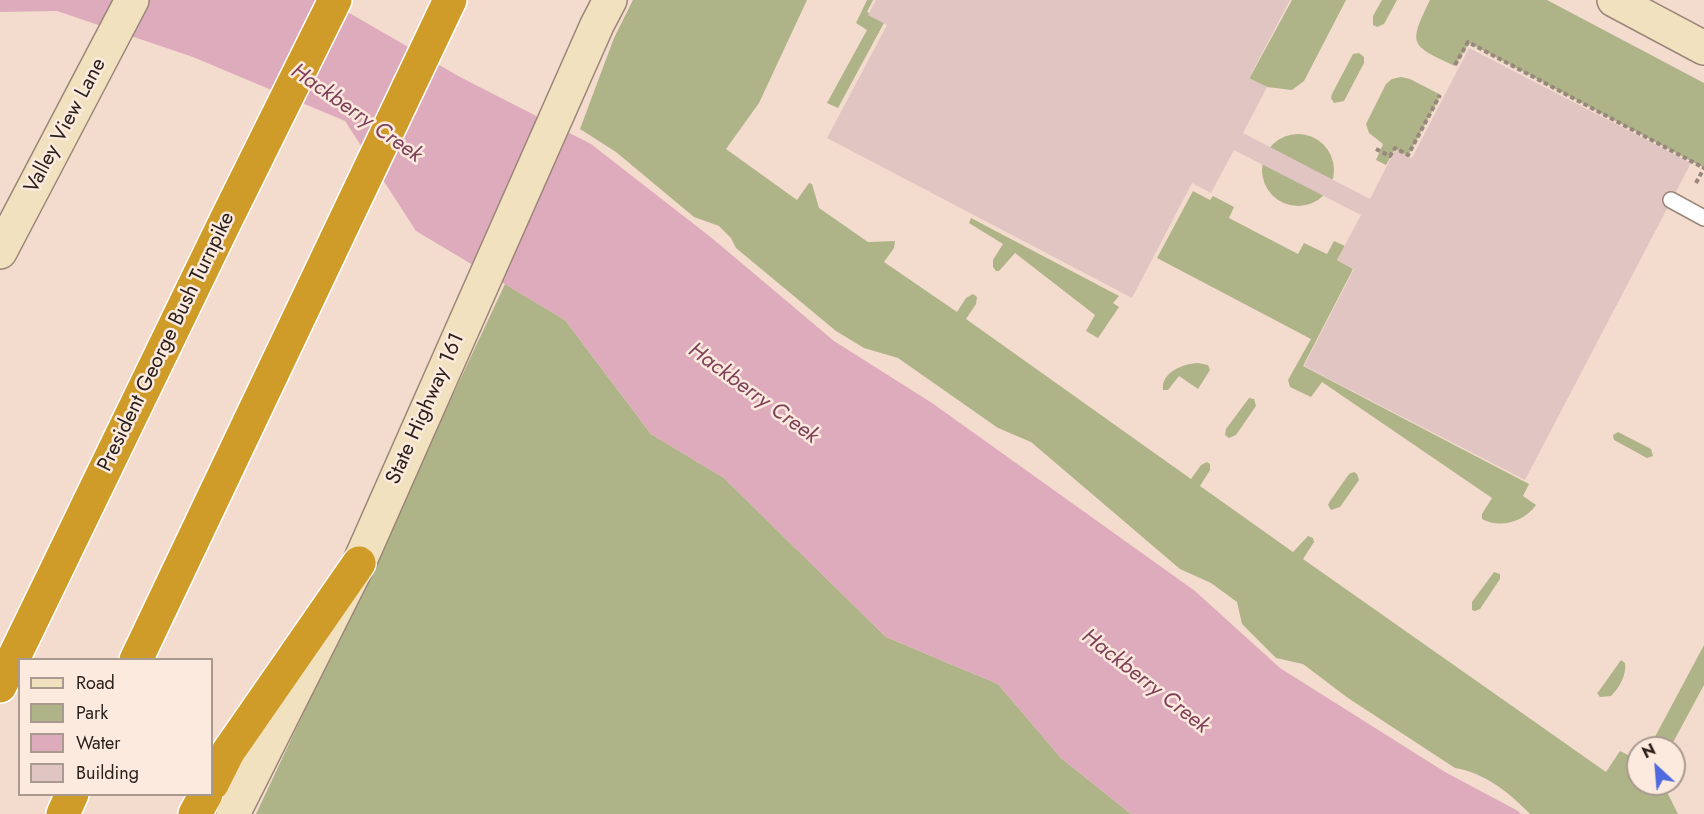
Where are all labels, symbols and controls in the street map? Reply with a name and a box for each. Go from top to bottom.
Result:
street label: Valley View Lane [20,54,112,198]
water label: Hackberry Creek [285,59,427,169]
street label: President George Bush Turnpike [93,208,241,476]
street label: State Highway 161 [381,329,471,489]
water label: Hackberry Creek [683,338,823,450]
water label: Hackberry Creek [1076,624,1214,740]
legend [18,658,213,796]
text: Road [76,670,115,696]
text: Park [76,700,108,726]
text: Water [76,730,120,756]
north arrow [1626,736,1686,796]
text: N [1638,738,1660,764]
text: Building [76,760,139,786]

